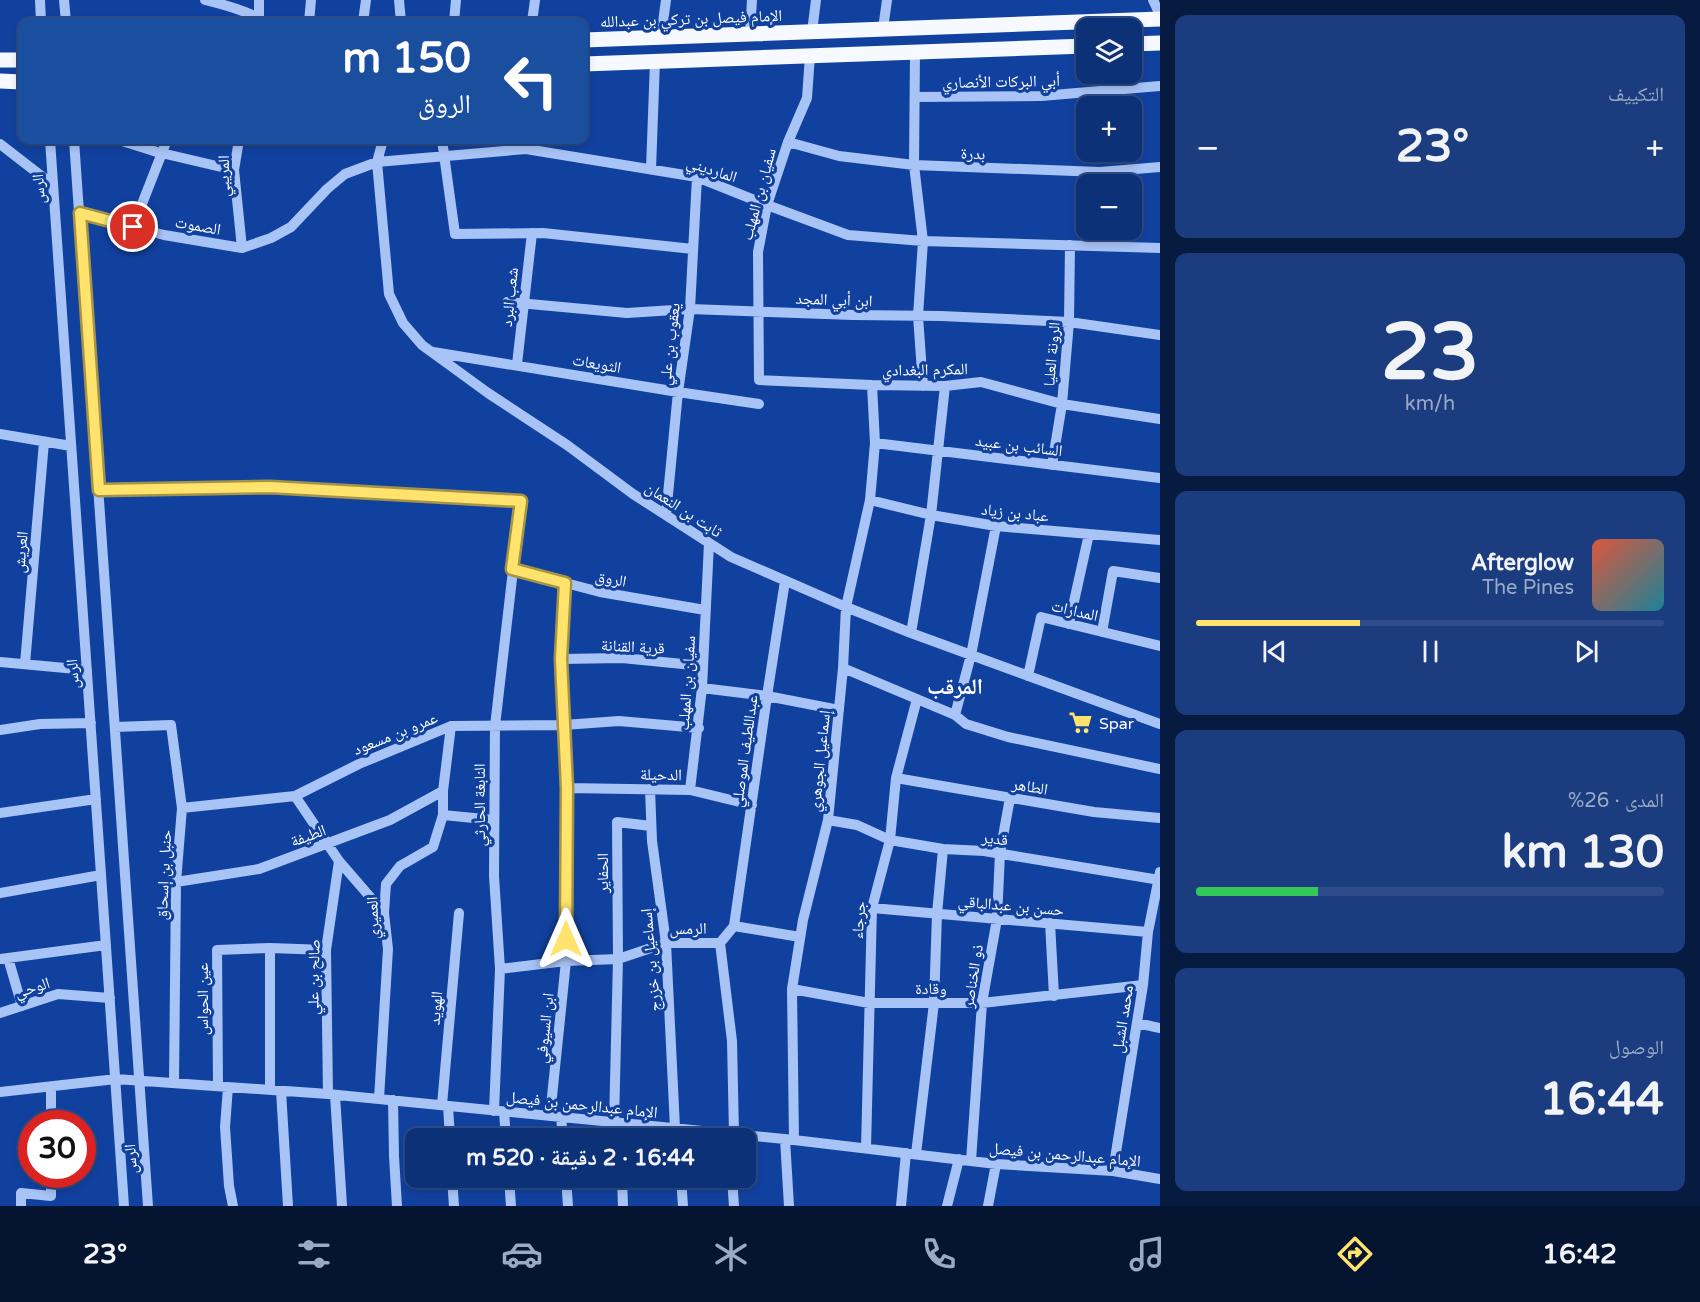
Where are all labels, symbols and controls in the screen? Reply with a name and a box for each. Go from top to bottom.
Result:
street label: الإمام فيصل بن تركي بن عبدالله [600,6,783,34]
map controls [1076,18,1142,240]
button: layers [1076,18,1142,84]
text: 150 m [342,33,471,84]
icon: left [492,42,570,120]
street label: أبي البركات الأنصاري [942,71,1060,95]
text: التكييف [1608,83,1664,107]
text: الروق [418,88,471,121]
button: + [1076,96,1142,162]
text: 23° [1396,120,1469,174]
text: − [1196,129,1220,168]
text: + [1645,129,1664,168]
street label: بدرة [960,144,986,164]
street label: سفيان بن المهلب [737,146,781,243]
street label: المارديني [683,152,739,189]
street label: المريبي [214,155,236,197]
street label: الرس [28,173,50,205]
button: − [1076,174,1142,240]
pin [107,201,158,252]
icon: arrive [116,210,149,243]
street label: الصموت [173,212,222,240]
street label: شعب البرد [497,267,523,328]
street label: ابن أبي المجد [795,289,873,313]
street label: يعقوب بن علي [655,302,687,387]
text: 23 [1381,306,1479,400]
street label: الرونة العليا [1039,321,1065,387]
street label: الثويعات [571,350,623,378]
street label: المكرم البغدادي [882,359,968,383]
text: km/h [1405,392,1455,416]
street label: السائب بن عبيد [974,431,1064,461]
street label: ثابت بن النعمان [641,478,726,542]
street label: عباد بن زياد [980,500,1050,526]
street label: العريش [9,530,33,574]
text: Afterglow [1471,550,1574,576]
street label: الروق [593,566,628,592]
text: The Pines [1482,576,1574,600]
street label: المدارات [1049,596,1100,626]
street label: قرية القنانة [601,635,665,659]
street label: سفيان بن المهلب [674,635,700,731]
icon: previous [1258,635,1291,668]
icon: pause [1414,635,1447,668]
icon: next [1570,635,1603,668]
street label: الرس [62,658,84,690]
district label: المرقب [927,674,983,700]
street label: عبداللطيف الموصلي [727,694,765,809]
street label: عمرو بن مسعود [350,708,441,760]
street label: إسماعيل الجوهري [805,709,837,813]
supermarket icon: Spar [1068,710,1094,736]
place label: Spar [1099,714,1135,734]
street label: النابغة الحارثي [470,764,492,846]
street label: الدحيلة [640,765,682,785]
street label: الطاهر [1009,774,1049,800]
text: المدى · 26% [1568,789,1664,813]
street label: الطيفة [288,820,329,852]
text: 130 km [1502,826,1664,880]
street label: قدير [980,827,1009,851]
street label: حنبل بن إسحاق [152,829,176,921]
street label: الحفاير [593,853,613,894]
street label: حسن بن عبدالباقي [957,891,1065,923]
street label: العميري [362,896,386,940]
street label: جرجاء [847,900,871,940]
position arrow [534,907,598,971]
street label: إسماعيل بن خزرج [637,907,665,1012]
street label: الرمس [669,919,707,939]
street label: صالح بن علي [303,939,327,1015]
street label: ذو الخناصر [958,943,988,1010]
street label: عين الحواس [193,963,213,1035]
street label: الوحي [12,973,53,1005]
street label: وقادة [915,979,947,999]
street label: محمد الشبل [1108,984,1138,1054]
street label: الهويد [425,990,447,1026]
street label: ابن السيوفي [531,992,561,1064]
text: الوصول [1609,1036,1664,1060]
text: 16:44 [1539,1073,1664,1127]
street label: الإمام عبدالرحمن بن فيصل [505,1087,659,1123]
speed limit sign: 30 [18,1110,96,1188]
street label: الإمام عبدالرحمن بن فيصل [988,1138,1142,1172]
street label: الرس [120,1143,142,1175]
text: 16:44 · 2 دقيقة · 520 m [466,1145,695,1171]
icon: filters [293,1233,335,1275]
icon: car [501,1233,543,1275]
icon: climate [710,1233,752,1275]
icon: phone [918,1233,960,1275]
icon: music [1126,1233,1168,1275]
icon: directions [1334,1233,1376,1275]
text: 23° [83,1238,127,1271]
text: 16:42 [1542,1238,1617,1271]

